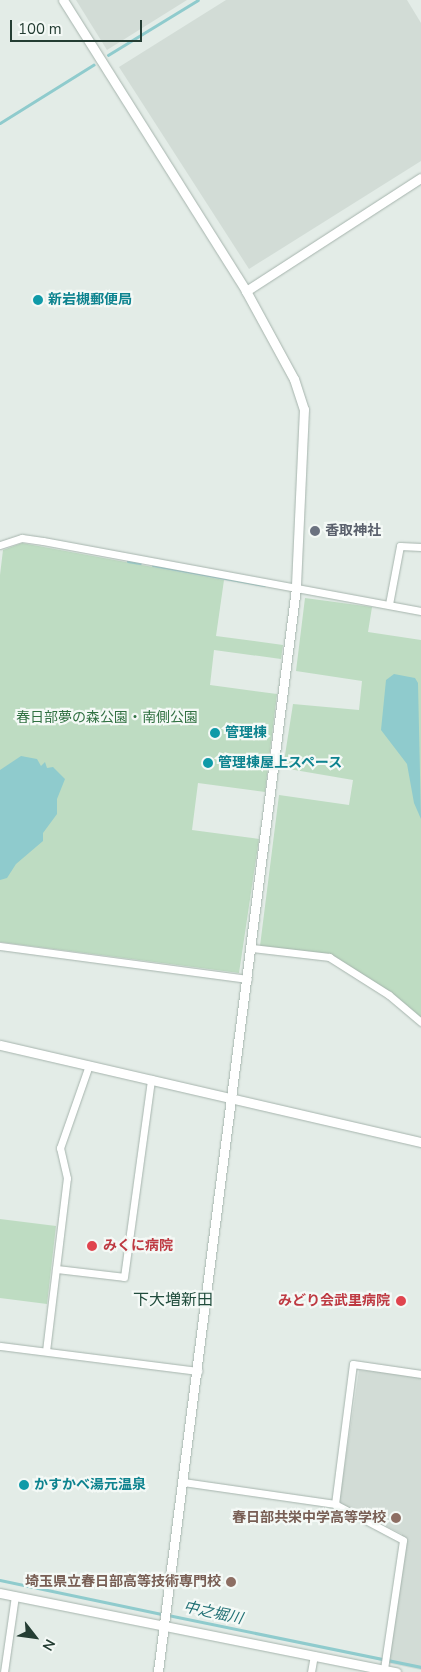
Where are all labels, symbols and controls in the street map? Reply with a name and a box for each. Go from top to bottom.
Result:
scale bar [12,10,145,42]
text: 100 m [18,19,62,39]
place label: 新岩槻郵便局 [48,292,132,308]
marker: 新岩槻郵便局 [32,294,44,306]
place label: 香取神社 [325,523,381,539]
marker: 香取神社 [309,525,321,537]
park label: 春日部夢の森公園・南側公園 [16,710,198,726]
place label: 管理棟 [225,725,267,741]
marker: 管理棟 [209,727,221,739]
place label: 管理棟屋上スペース [218,755,344,771]
marker: 管理棟屋上スペース [202,757,214,769]
place label: みくに病院 [103,1238,173,1254]
marker: みくに病院 [85,1239,99,1253]
district label: 下大増新田 [133,1290,213,1310]
place label: みどり会武里病院 [278,1293,390,1309]
marker: みどり会武里病院 [394,1294,408,1308]
place label: かすかべ湯元温泉 [34,1477,146,1493]
marker: かすかべ湯元温泉 [18,1479,30,1491]
place label: 春日部共栄中学高等学校 [232,1510,386,1526]
marker: 春日部共栄中学高等学校 [390,1512,402,1524]
place label: 埼玉県立春日部高等技術専門校 [25,1574,221,1590]
marker: 埼玉県立春日部高等技術専門校 [225,1576,237,1588]
water label: 中之堀川 [182,1598,244,1628]
north arrow [10,1612,60,1662]
text: N [38,1635,59,1654]

